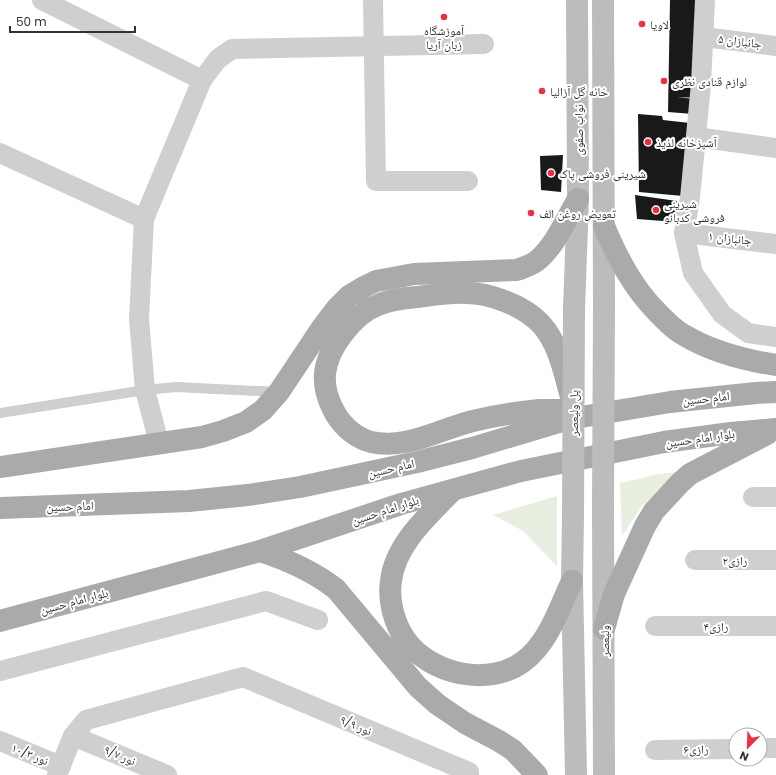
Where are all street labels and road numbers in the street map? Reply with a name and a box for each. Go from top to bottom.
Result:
street label: جانبازان ۵ [717,30,763,52]
street label: نواب صفوی [570,104,587,156]
street label: جانبازان ۱ [707,227,753,249]
street label: امام حسین [682,387,731,409]
street label: پل ولیعصر [565,390,582,437]
street label: بلوار امام حسین [664,425,736,451]
street label: امام حسین [366,454,416,482]
street label: بلوار امام حسین [349,491,421,529]
street label: امام حسین [46,497,94,515]
street label: رازی۲ [723,552,748,569]
street label: بلوار امام حسین [38,584,110,618]
street label: رازی۴ [704,618,729,635]
street label: ولیعصر [596,625,613,658]
street label: نور ۹/۹ [337,711,375,739]
street label: نور ۱۰/۳ [9,739,51,769]
street label: رازی۶ [683,740,709,758]
street label: نور ۹/۷ [101,741,139,769]

